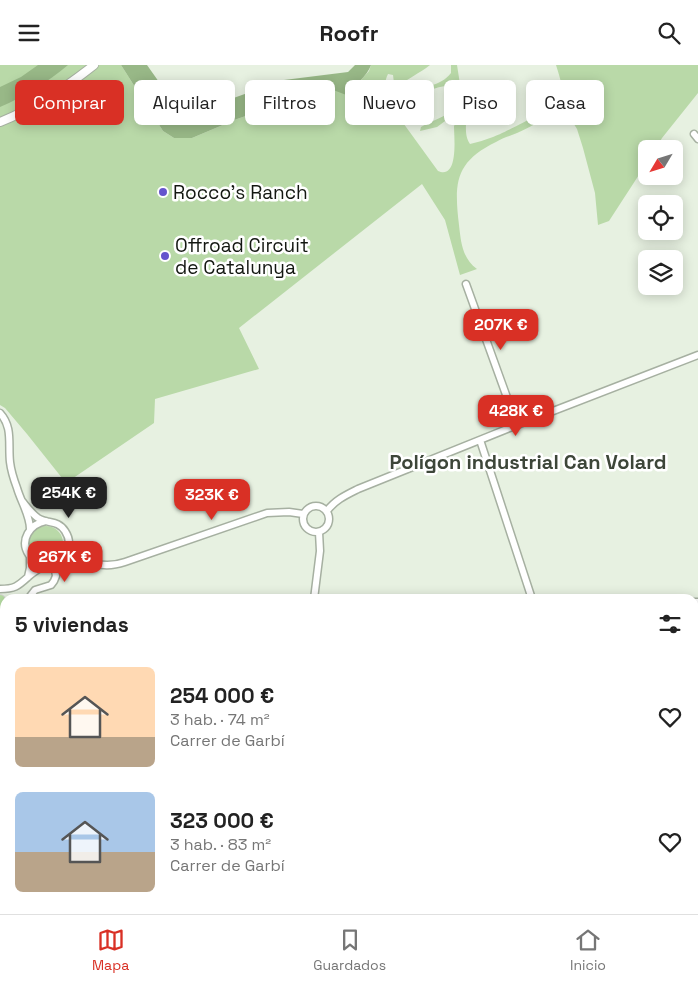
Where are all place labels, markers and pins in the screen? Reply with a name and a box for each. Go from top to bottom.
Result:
place label: Rocco's Ranch [173,180,308,205]
marker: Rocco's Ranch [157,186,169,198]
place label: Offroad Circuit de Catalunya [175,233,309,280]
marker: Offroad Circuit de Catalunya [159,250,171,262]
pin: 207K € [460,309,542,351]
pin: 428K € [475,395,557,437]
pin: 254K € [28,477,110,519]
pin: 323K € [171,479,253,521]
pin: 267K € [24,541,106,583]

